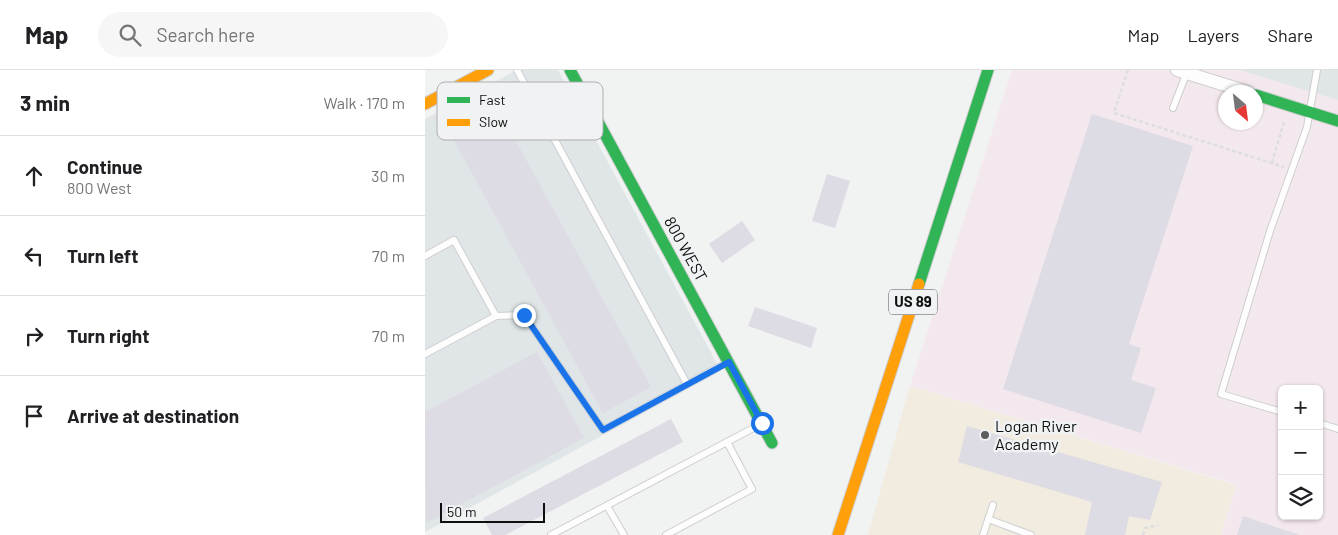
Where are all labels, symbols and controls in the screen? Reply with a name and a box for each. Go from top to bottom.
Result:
search box [98,12,448,57]
text: Map [25,20,68,49]
icon: search [116,21,144,49]
text: Search here [156,23,255,46]
text: Map [1127,24,1159,46]
text: Layers [1187,24,1240,46]
text: Share [1268,24,1313,46]
legend [437,82,603,140]
north arrow [1218,85,1263,130]
text: 3 min [20,90,70,115]
text: Fast [479,91,505,108]
text: Walk · 170 m [323,93,405,112]
text: Slow [479,113,508,130]
text: Continue [67,155,143,178]
icon: ahead [20,162,48,190]
text: 30 m [371,166,405,185]
text: 800 West [67,178,132,197]
street label: 800 WEST [661,213,712,285]
icon: left [20,242,48,270]
text: Turn left [67,244,138,267]
text: 70 m [372,246,405,265]
road number: US 89 [889,290,937,314]
route end [513,304,536,327]
icon: right [20,322,48,350]
text: Turn right [67,324,149,347]
text: 70 m [372,326,405,345]
map controls [1278,385,1323,520]
button: + [1278,385,1323,430]
icon: arrive [20,402,48,430]
text: Arrive at destination [67,404,239,427]
route start [751,412,774,435]
place label: Logan River Academy [995,416,1077,453]
marker: Logan River Academy [979,429,991,441]
button: − [1278,430,1323,475]
button: layers [1278,475,1323,520]
scale bar [440,500,545,523]
text: 50 m [447,503,476,520]

